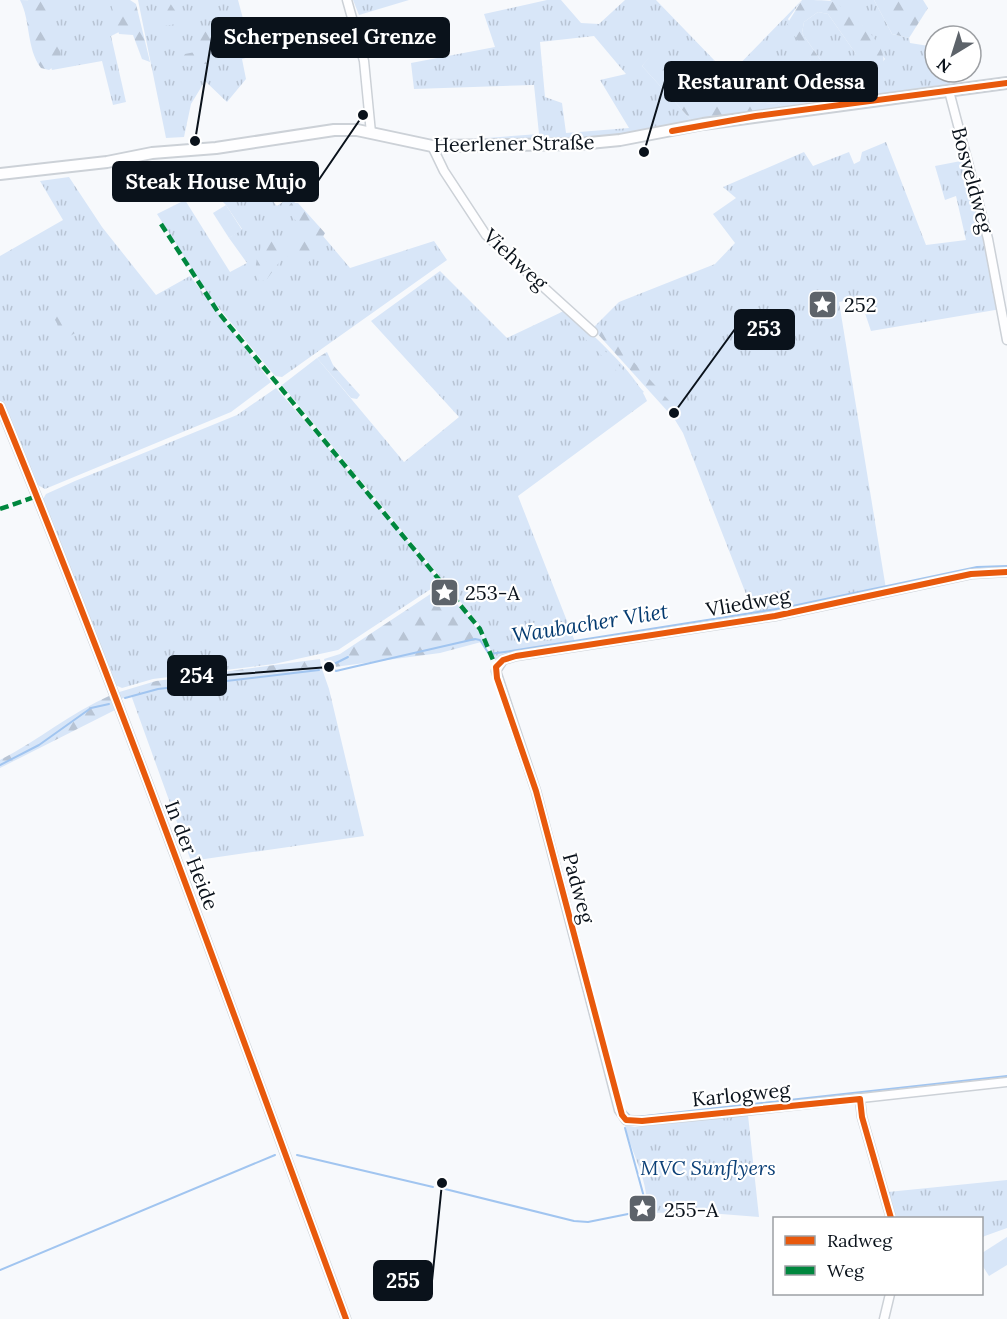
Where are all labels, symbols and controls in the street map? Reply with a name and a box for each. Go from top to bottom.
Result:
callout: Scherpenseel Grenze [212,18,449,57]
text: Scherpenseel Grenze [224,23,436,50]
north arrow [923,24,983,84]
text: N [933,54,955,78]
callout: Restaurant Odessa [665,62,877,101]
text: Restaurant Odessa [677,68,865,95]
street label: Bosveldweg [947,124,999,237]
street label: Heerlener Straße [433,129,595,157]
callout: Steak House Mujo [113,162,318,201]
text: Steak House Mujo [126,168,307,195]
street label: Viehweg [478,222,554,296]
place icon: 252 [807,288,839,320]
place label: 252 [844,292,876,317]
callout: 253 [735,310,794,349]
text: 253 [747,315,781,342]
place icon: 253-A [428,576,460,608]
place label: 253-A [465,580,520,605]
street label: Vliedweg [703,582,793,622]
water label: Waubacher Vliet [510,597,670,649]
callout: 254 [168,656,226,695]
text: 254 [180,662,214,689]
street label: In der Heide [160,797,224,913]
street label: Padweg [558,850,601,927]
street label: Karlogweg [691,1076,792,1112]
park label: MVC Sunflyers [640,1155,776,1180]
place icon: 255-A [627,1193,659,1225]
place label: 255-A [664,1197,719,1222]
legend [773,1217,983,1295]
text: Radweg [827,1229,893,1252]
text: Weg [827,1259,865,1282]
callout: 255 [374,1261,432,1300]
text: 255 [386,1267,420,1294]

